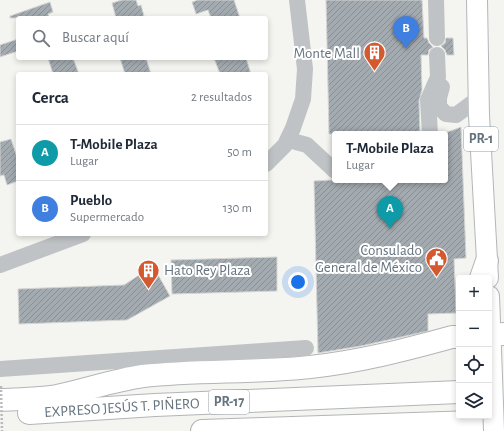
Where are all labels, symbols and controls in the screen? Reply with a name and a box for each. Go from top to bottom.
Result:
search box [16,16,268,60]
pin: B [393,16,419,49]
icon: search [30,27,52,49]
text: Buscar aquí [62,30,129,45]
building icon: Monte Mall [362,40,388,73]
place label: Monte Mall [294,46,360,61]
text: Cerca [32,89,69,106]
text: 2 resultados [191,91,252,104]
road number: PR-1 [464,127,498,151]
popup [332,131,448,183]
text: T-Mobile Plaza [70,137,158,152]
text: T-Mobile Plaza [346,141,434,156]
text: A [41,146,49,159]
text: 50 m [227,146,252,159]
text: Lugar [70,155,98,168]
text: Lugar [346,159,374,172]
text: Pueblo [70,193,112,208]
pin: A [377,196,403,229]
text: B [41,202,49,215]
text: 130 m [223,202,252,215]
text: Supermercado [70,211,144,224]
place label: Consulado General de México [315,243,422,275]
public building icon: Consulado General de México [424,246,450,279]
building icon: Hato Rey Plaza [135,257,161,290]
place label: Hato Rey Plaza [164,263,251,278]
your location [288,272,308,292]
map controls [456,275,492,419]
button: + [456,275,492,311]
button: − [456,311,492,347]
button: locate [456,347,492,383]
button: layers [456,383,492,419]
road number: PR-17 [209,390,249,414]
street label: EXPRESO JESÚS T. PIÑERO [44,396,200,420]

